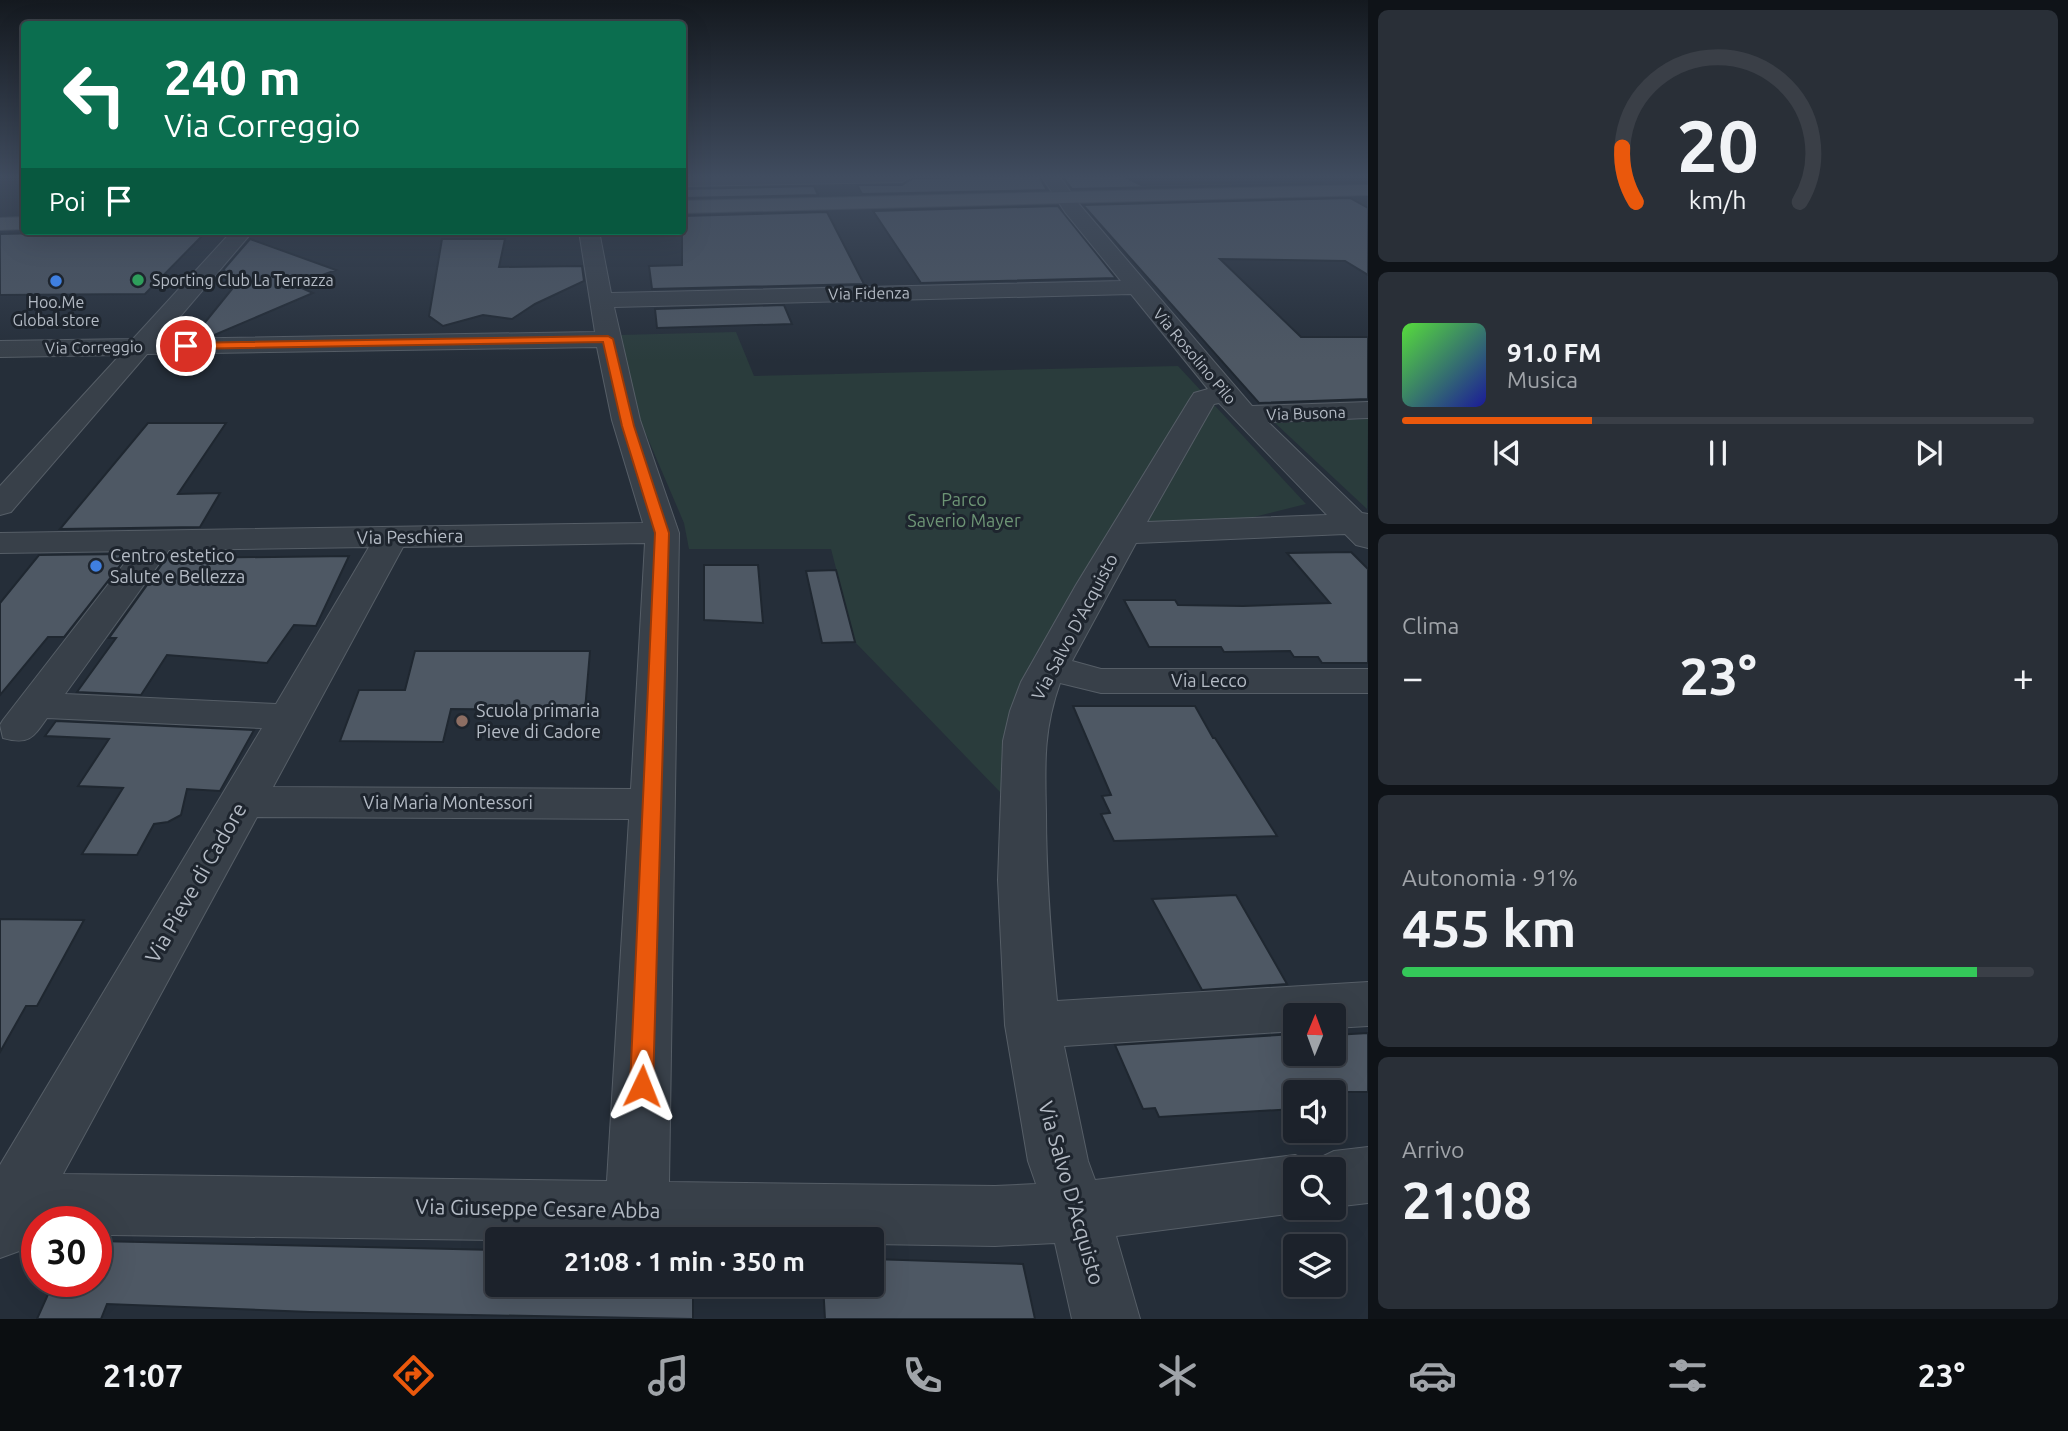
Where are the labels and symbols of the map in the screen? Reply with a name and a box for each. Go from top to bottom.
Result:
place label: Sporting Club La Terrazza [152,271,334,289]
marker: Sporting Club La Terrazza [130,272,146,288]
marker: Hoo.Me Global store [48,273,64,289]
street label: Via Fidenza [828,283,910,303]
place label: Hoo.Me Global store [12,293,100,329]
street label: Via Rosolino Pilo [1150,305,1240,407]
pin [156,316,216,376]
street label: Via Correggio [45,337,143,357]
street label: Via Busona [1266,403,1346,423]
park label: Parco Saverio Mayer [907,489,1021,530]
street label: Via Peschiera [356,525,464,547]
place label: Centro estetico Salute e Bellezza [110,545,245,586]
street label: Via Salvo D'Acquisto [1027,550,1121,703]
marker: Centro estetico Salute e Bellezza [88,558,104,574]
street label: Via Lecco [1171,670,1247,690]
place label: Scuola primaria Pieve di Cadore [476,700,601,741]
marker: Scuola primaria Pieve di Cadore [454,713,470,729]
street label: Via Maria Montessori [363,792,533,812]
street label: Via Pieve di Cadore [140,798,251,967]
north arrow [1283,1003,1346,1066]
position arrow [605,1049,679,1123]
street label: Via Salvo D'Acquisto [1034,1098,1110,1287]
street label: Via Giuseppe Cesare Abba [415,1194,661,1222]
speed limit sign: 30 [21,1206,112,1297]

